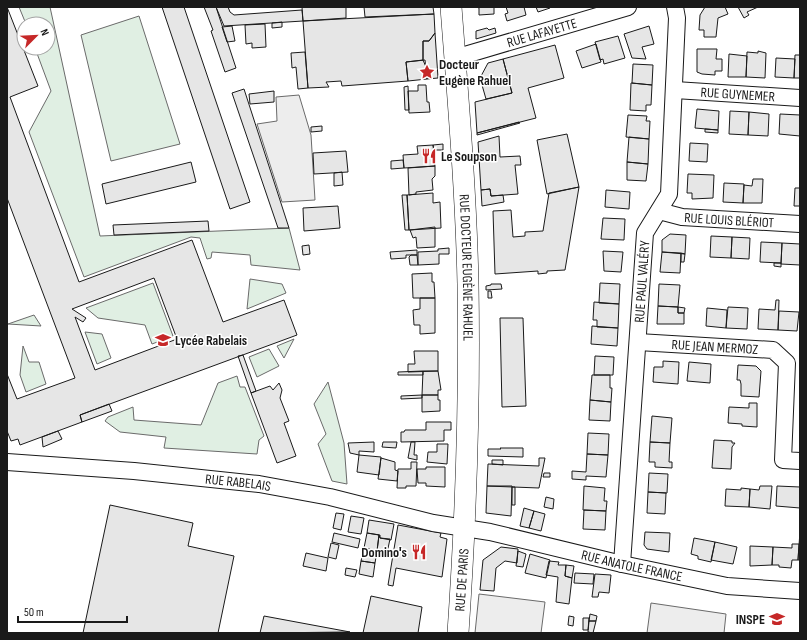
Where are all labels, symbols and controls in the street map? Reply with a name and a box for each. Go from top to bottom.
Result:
street label: RUE LAFAYETTE [505,14,579,51]
north arrow [16,16,56,56]
text: N [38,27,52,38]
place label: Docteur Eugène Rahuel [439,56,511,89]
place icon: Docteur Eugène Rahuel [418,63,436,81]
street label: RUE GUYNEMER [700,83,776,105]
restaurant icon: Le Soupson [420,147,438,165]
place label: Le Soupson [441,148,497,165]
street label: RUE DOCTEUR EUGÈNE RAHUEL [456,194,477,341]
street label: RUE LOUIS BLÉRIOT [684,209,775,231]
street label: RUE PAUL VALÉRY [630,240,653,323]
school or university icon: Lycée Rabelais [154,331,172,349]
place label: Lycée Rabelais [175,332,247,349]
street label: RUE JEAN MERMOZ [671,336,759,358]
street label: RUE RABELAIS [204,470,272,495]
restaurant icon: Domino's [410,543,428,561]
place label: Domino's [361,544,407,561]
street label: RUE ANATOLE FRANCE [580,546,684,585]
street label: RUE DE PARIS [451,548,473,612]
scale bar [18,598,127,624]
text: 50 m [24,605,44,620]
school or university icon: INSPE [768,610,786,628]
place label: INSPE [736,611,765,628]

